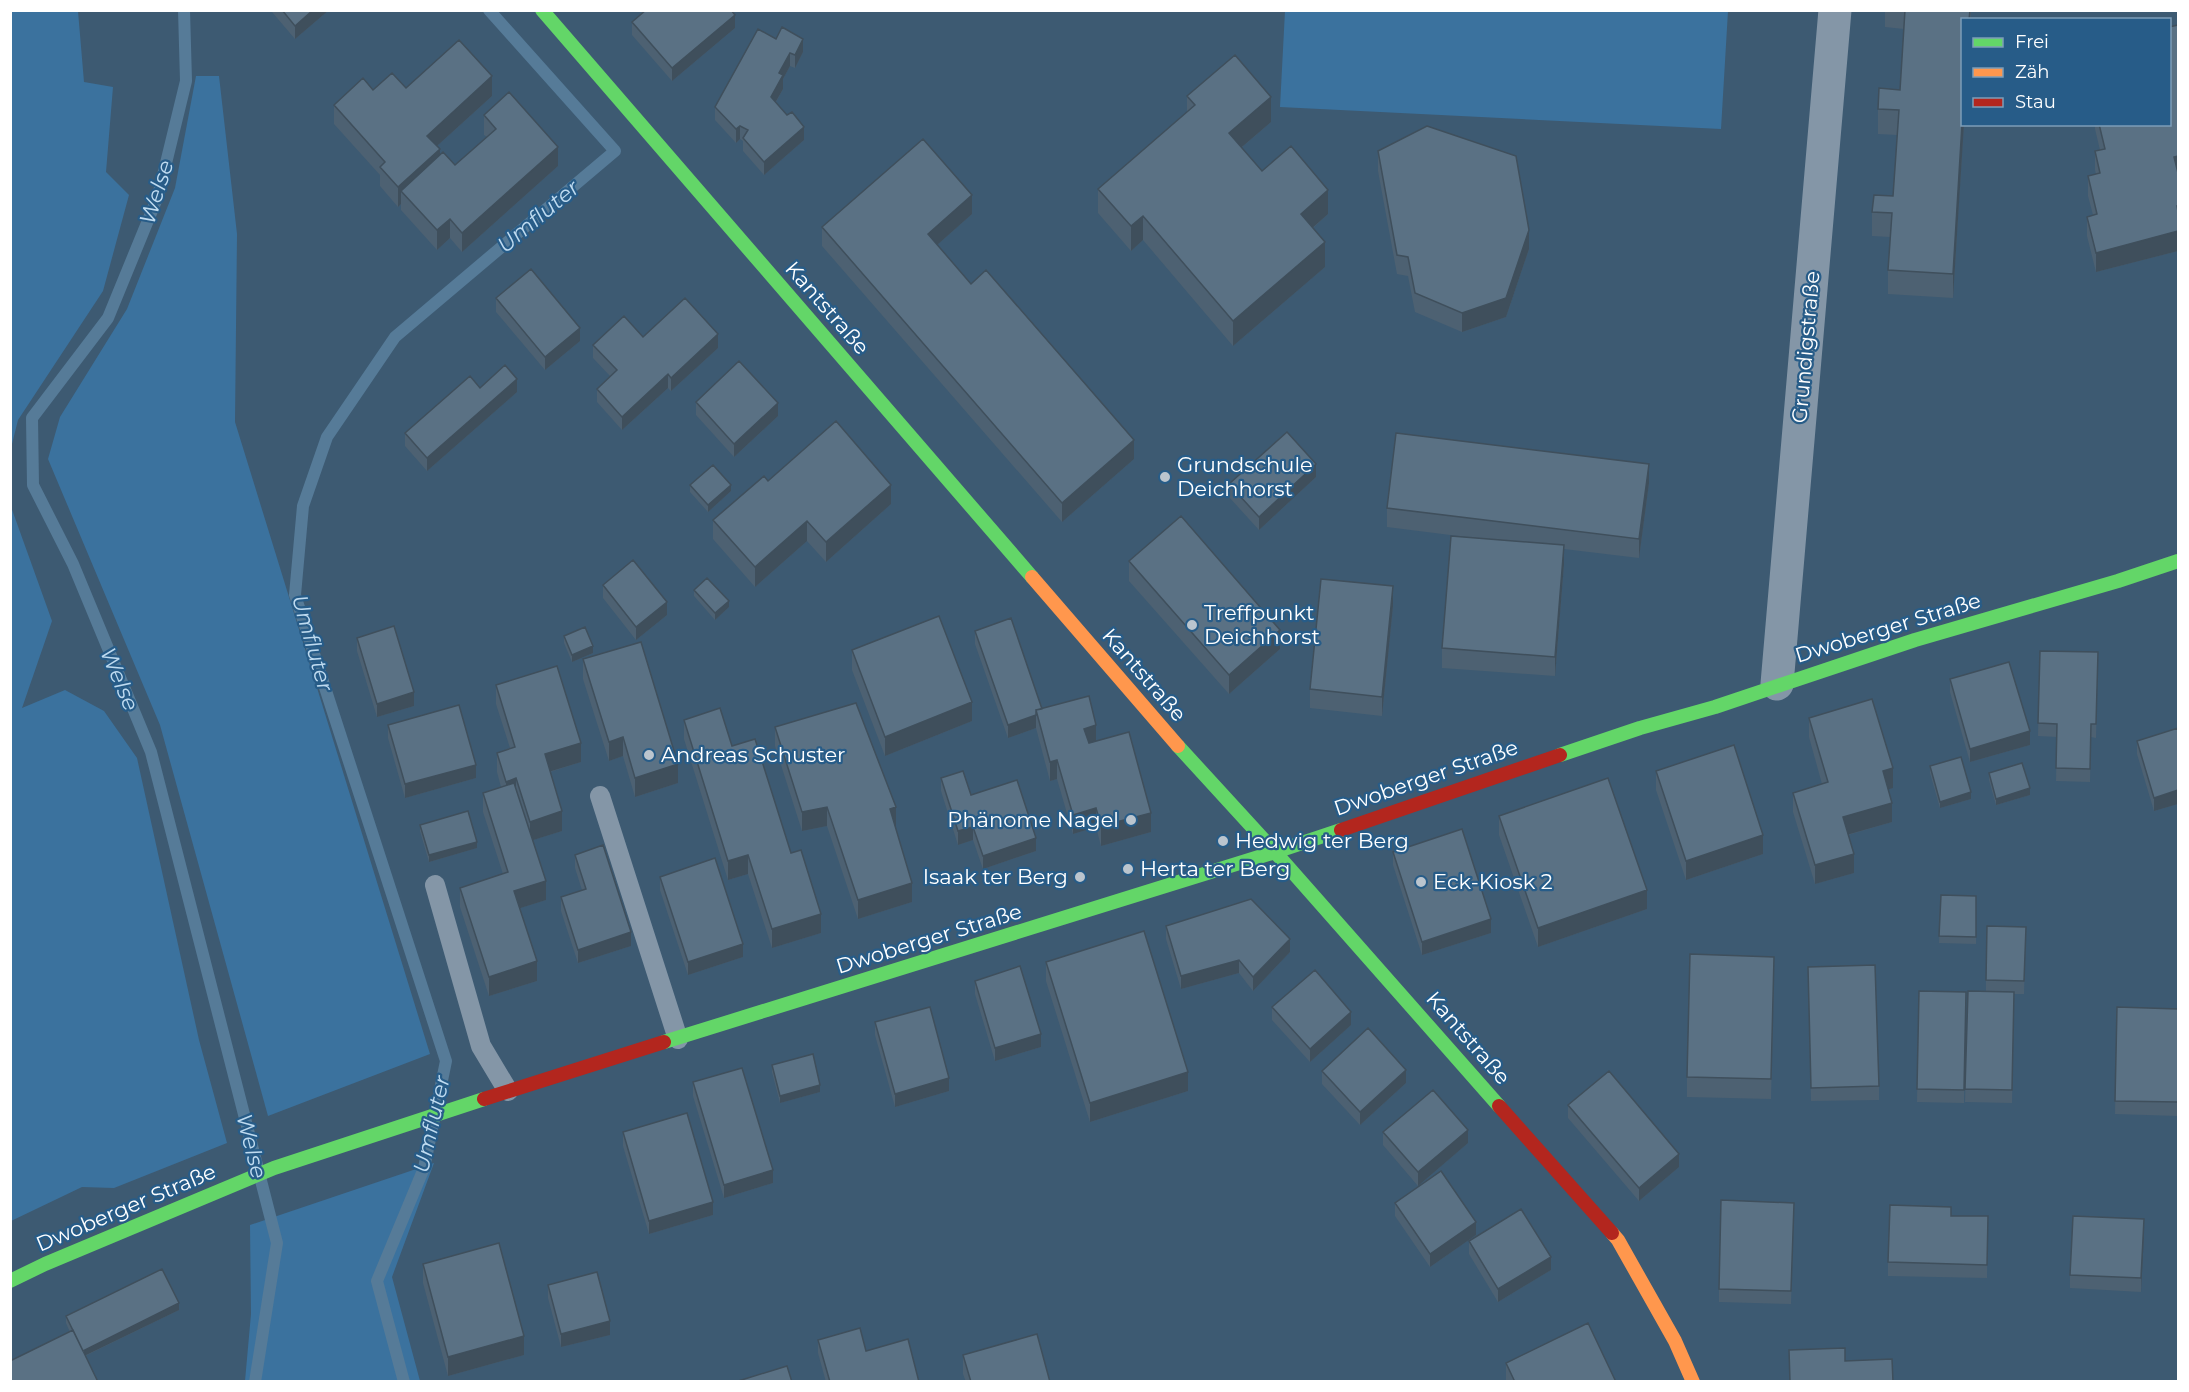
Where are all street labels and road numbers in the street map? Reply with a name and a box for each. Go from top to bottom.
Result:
street label: Kantstraße [780,256,875,359]
street label: Grundigstraße [1786,270,1825,424]
street label: Dwoberger Straße [1792,587,1984,668]
street label: Kantstraße [1097,623,1192,726]
street label: Dwoberger Straße [1331,734,1521,821]
street label: Dwoberger Straße [833,898,1025,979]
street label: Kantstraße [1421,986,1516,1089]
street label: Dwoberger Straße [32,1158,219,1257]

